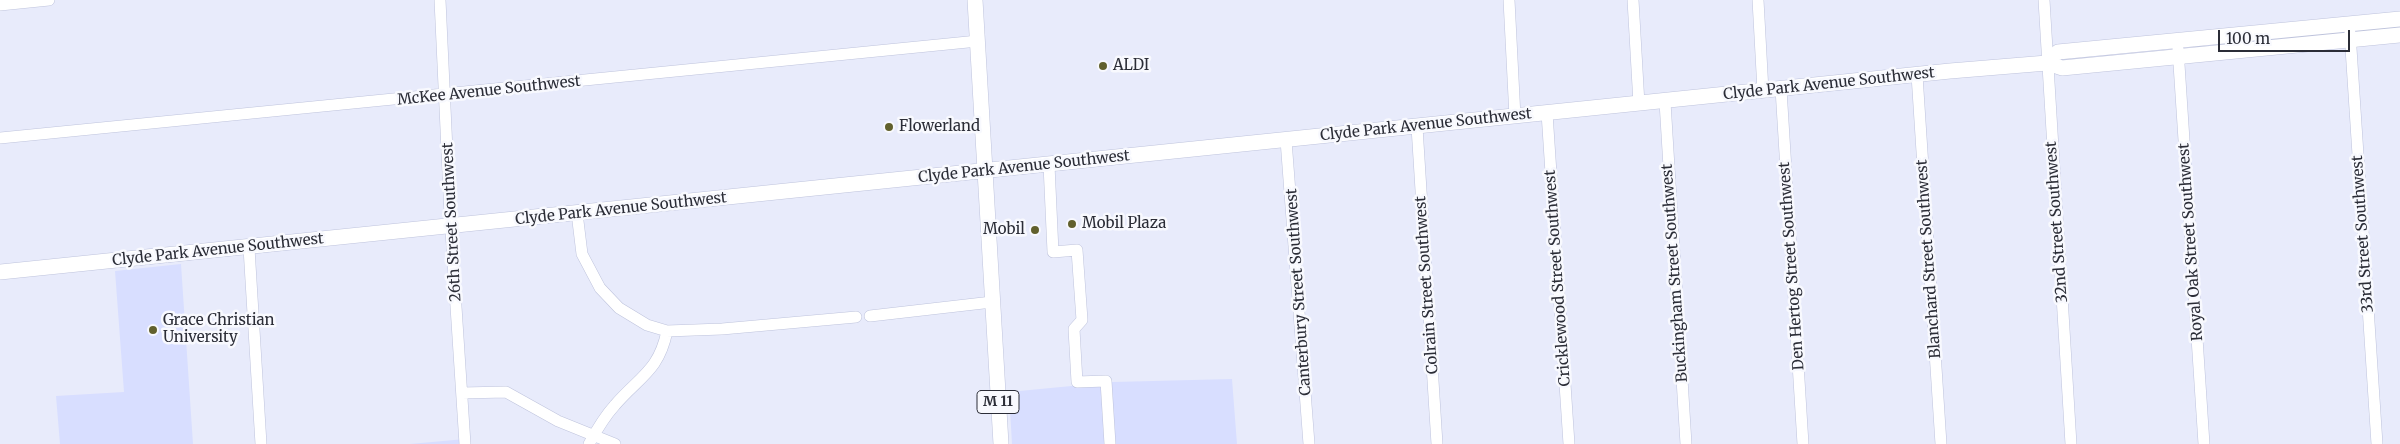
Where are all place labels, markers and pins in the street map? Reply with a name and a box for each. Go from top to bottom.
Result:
place label: ALDI [1113,57,1149,75]
marker: ALDI [1097,60,1109,72]
place label: Flowerland [899,118,980,136]
marker: Flowerland [883,121,895,133]
place label: Mobil Plaza [1082,215,1166,233]
marker: Mobil Plaza [1066,218,1078,230]
place label: Mobil [983,221,1025,239]
marker: Mobil [1029,224,1041,236]
place label: Grace Christian University [163,312,275,347]
marker: Grace Christian University [147,324,159,336]

